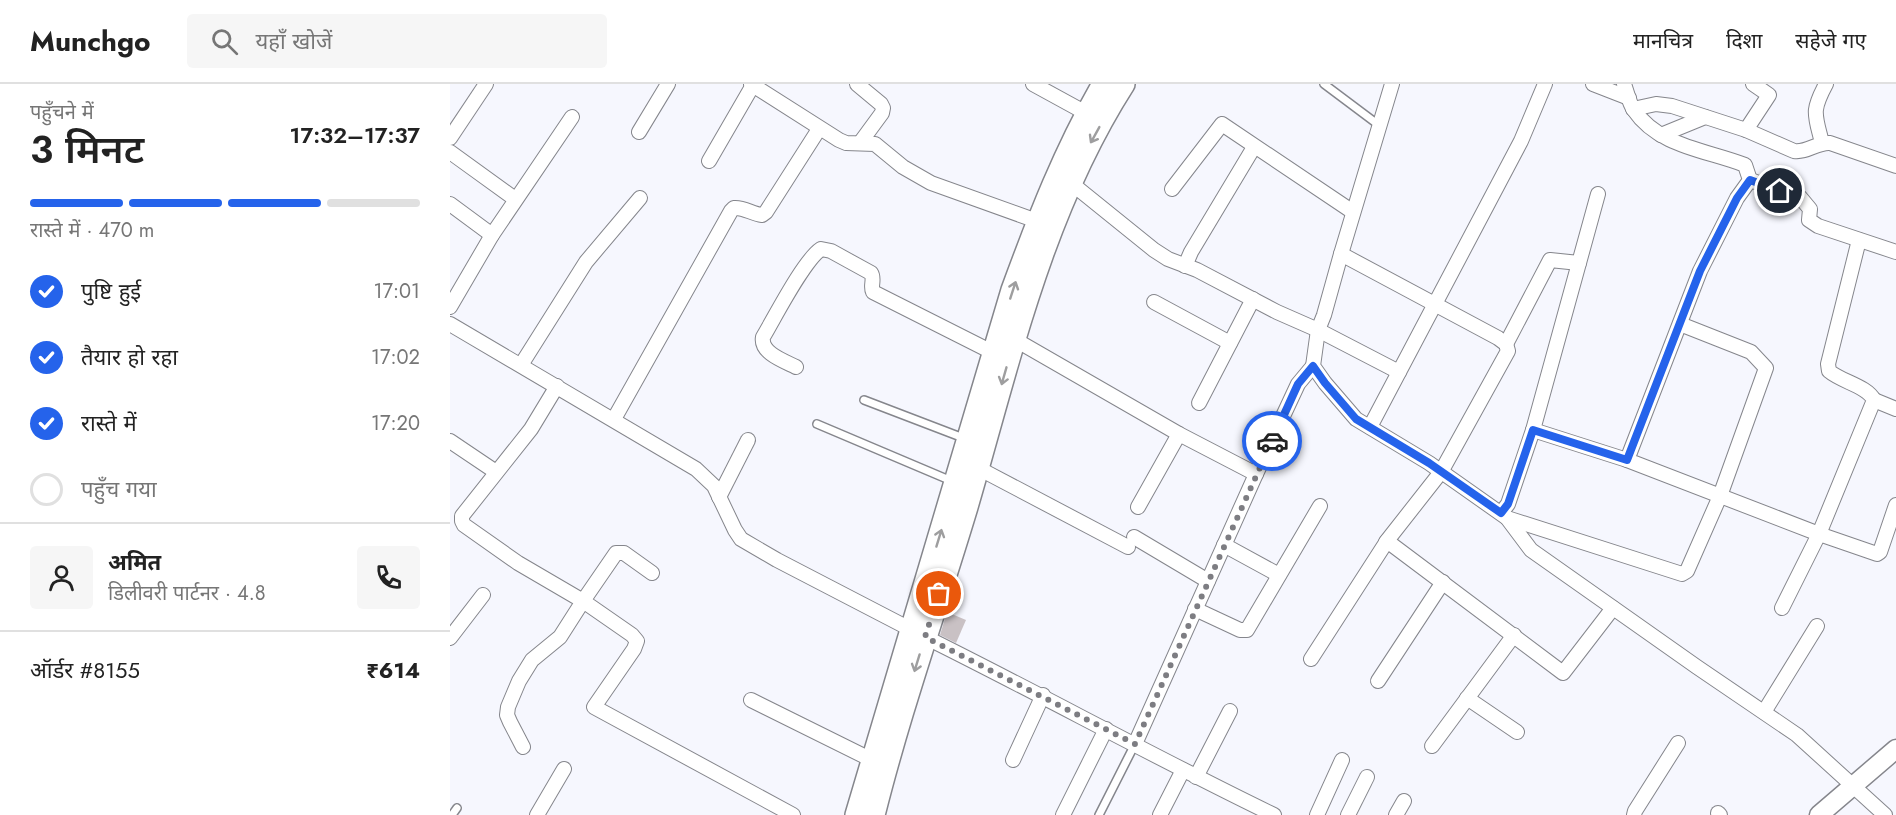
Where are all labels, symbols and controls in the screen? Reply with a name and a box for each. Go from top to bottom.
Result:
search box [187,14,607,68]
text: Munchgo [30,21,151,62]
icon: search [208,25,241,58]
text: यहाँ खोजें [256,25,332,57]
text: मानचित्र [1633,26,1693,56]
text: दिशा [1726,26,1762,56]
text: सहेजे गए [1795,26,1866,56]
text: पहुँचने में [30,98,94,127]
text: 17:32–17:37 [290,119,420,151]
text: 3 मिनट [30,121,144,178]
one-way arrow [1089,126,1101,143]
pin [1754,165,1805,216]
icon: home [1763,174,1796,207]
text: रास्ते में · 470 m [30,216,154,245]
icon: check [30,275,63,308]
text: पुष्टि हुई [81,275,141,307]
text: 17:01 [374,277,420,306]
one-way arrow [1008,281,1019,300]
icon: check [30,341,63,374]
text: तैयार हो रहा [81,341,178,373]
text: 17:02 [371,343,420,372]
one-way arrow [998,366,1009,385]
icon: check [30,407,63,440]
text: रास्ते में [81,407,137,439]
text: 17:20 [371,409,420,438]
courier [1242,411,1302,471]
icon: car [1256,425,1289,458]
text: पहुँच गया [81,473,157,505]
one-way arrow [934,529,945,548]
button: person [30,546,93,609]
text: अमित [108,546,161,578]
button: phone [357,546,420,609]
pin [913,568,964,619]
icon: bag [922,577,955,610]
text: डिलीवरी पार्टनर · 4.8 [108,579,266,608]
one-way arrow [911,653,922,672]
text: ऑर्डर #8155 [30,654,140,686]
text: ₹614 [366,654,420,686]

